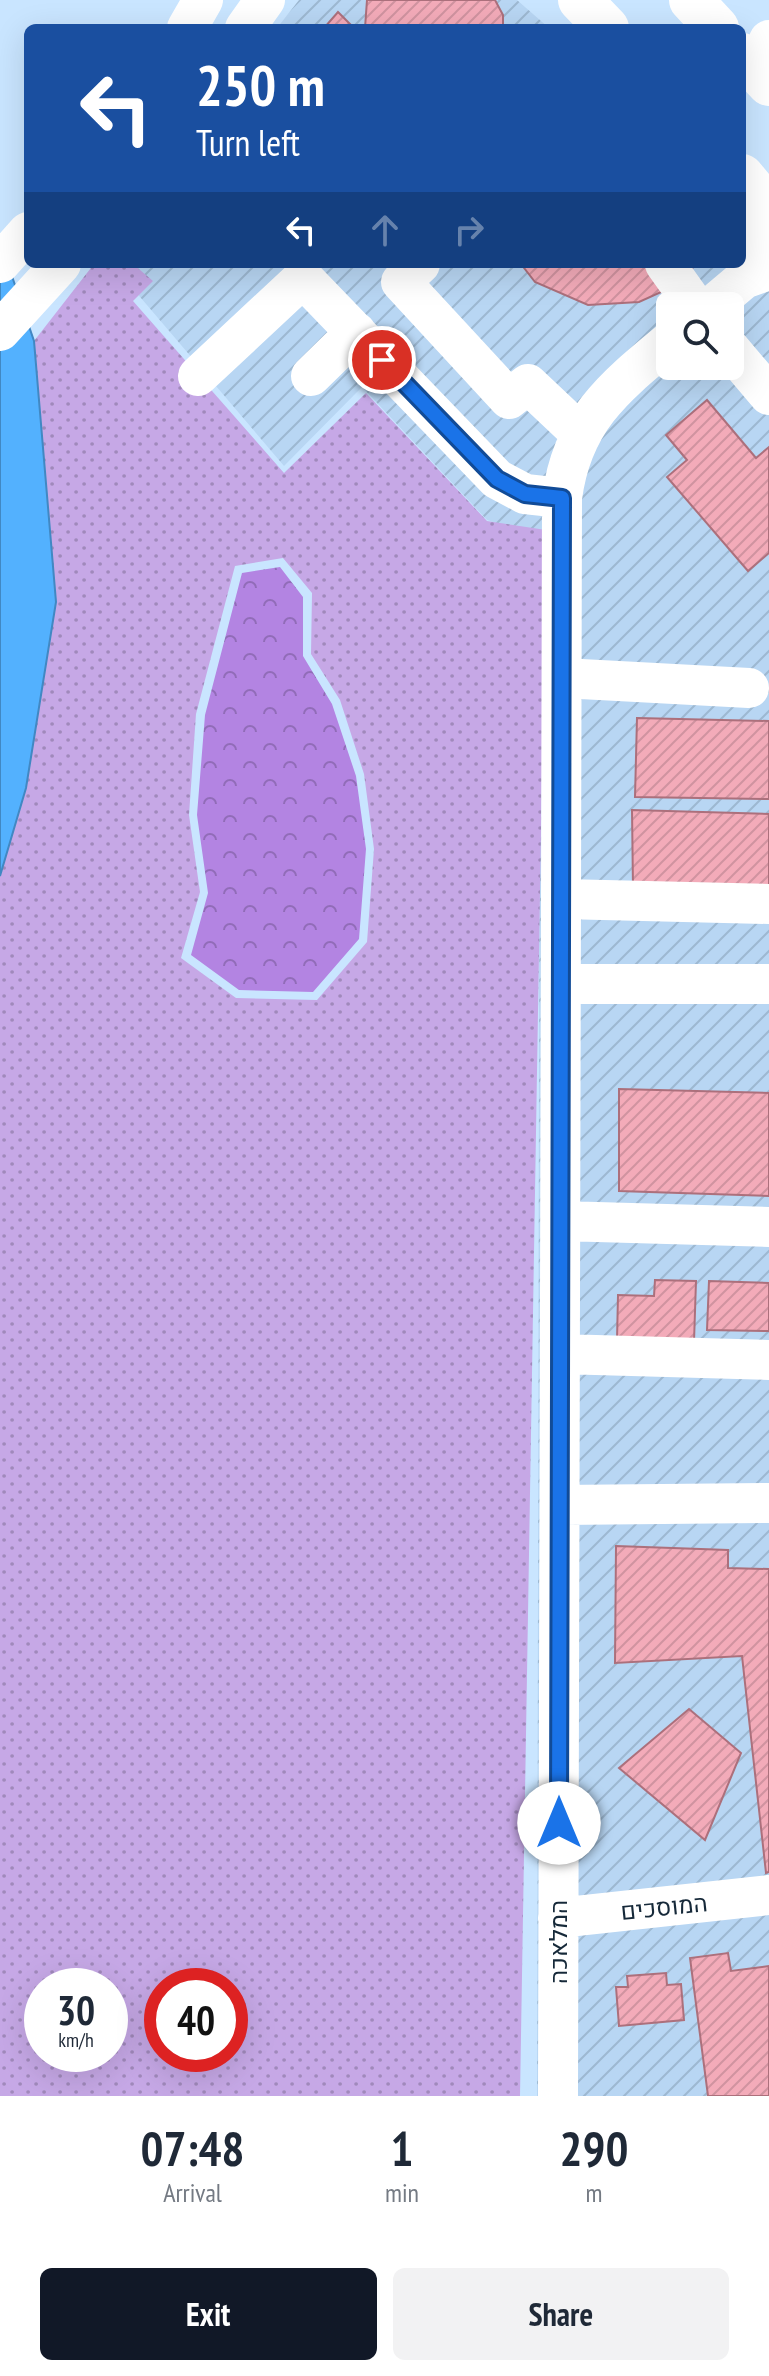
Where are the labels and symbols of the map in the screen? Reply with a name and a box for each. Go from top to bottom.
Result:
pin [348,326,416,394]
position arrow [517,1781,601,1865]
street label: המוסכים [619,1887,709,1927]
street label: המלאכה [543,1900,574,1984]
speed limit sign: 40 [144,1968,248,2072]

